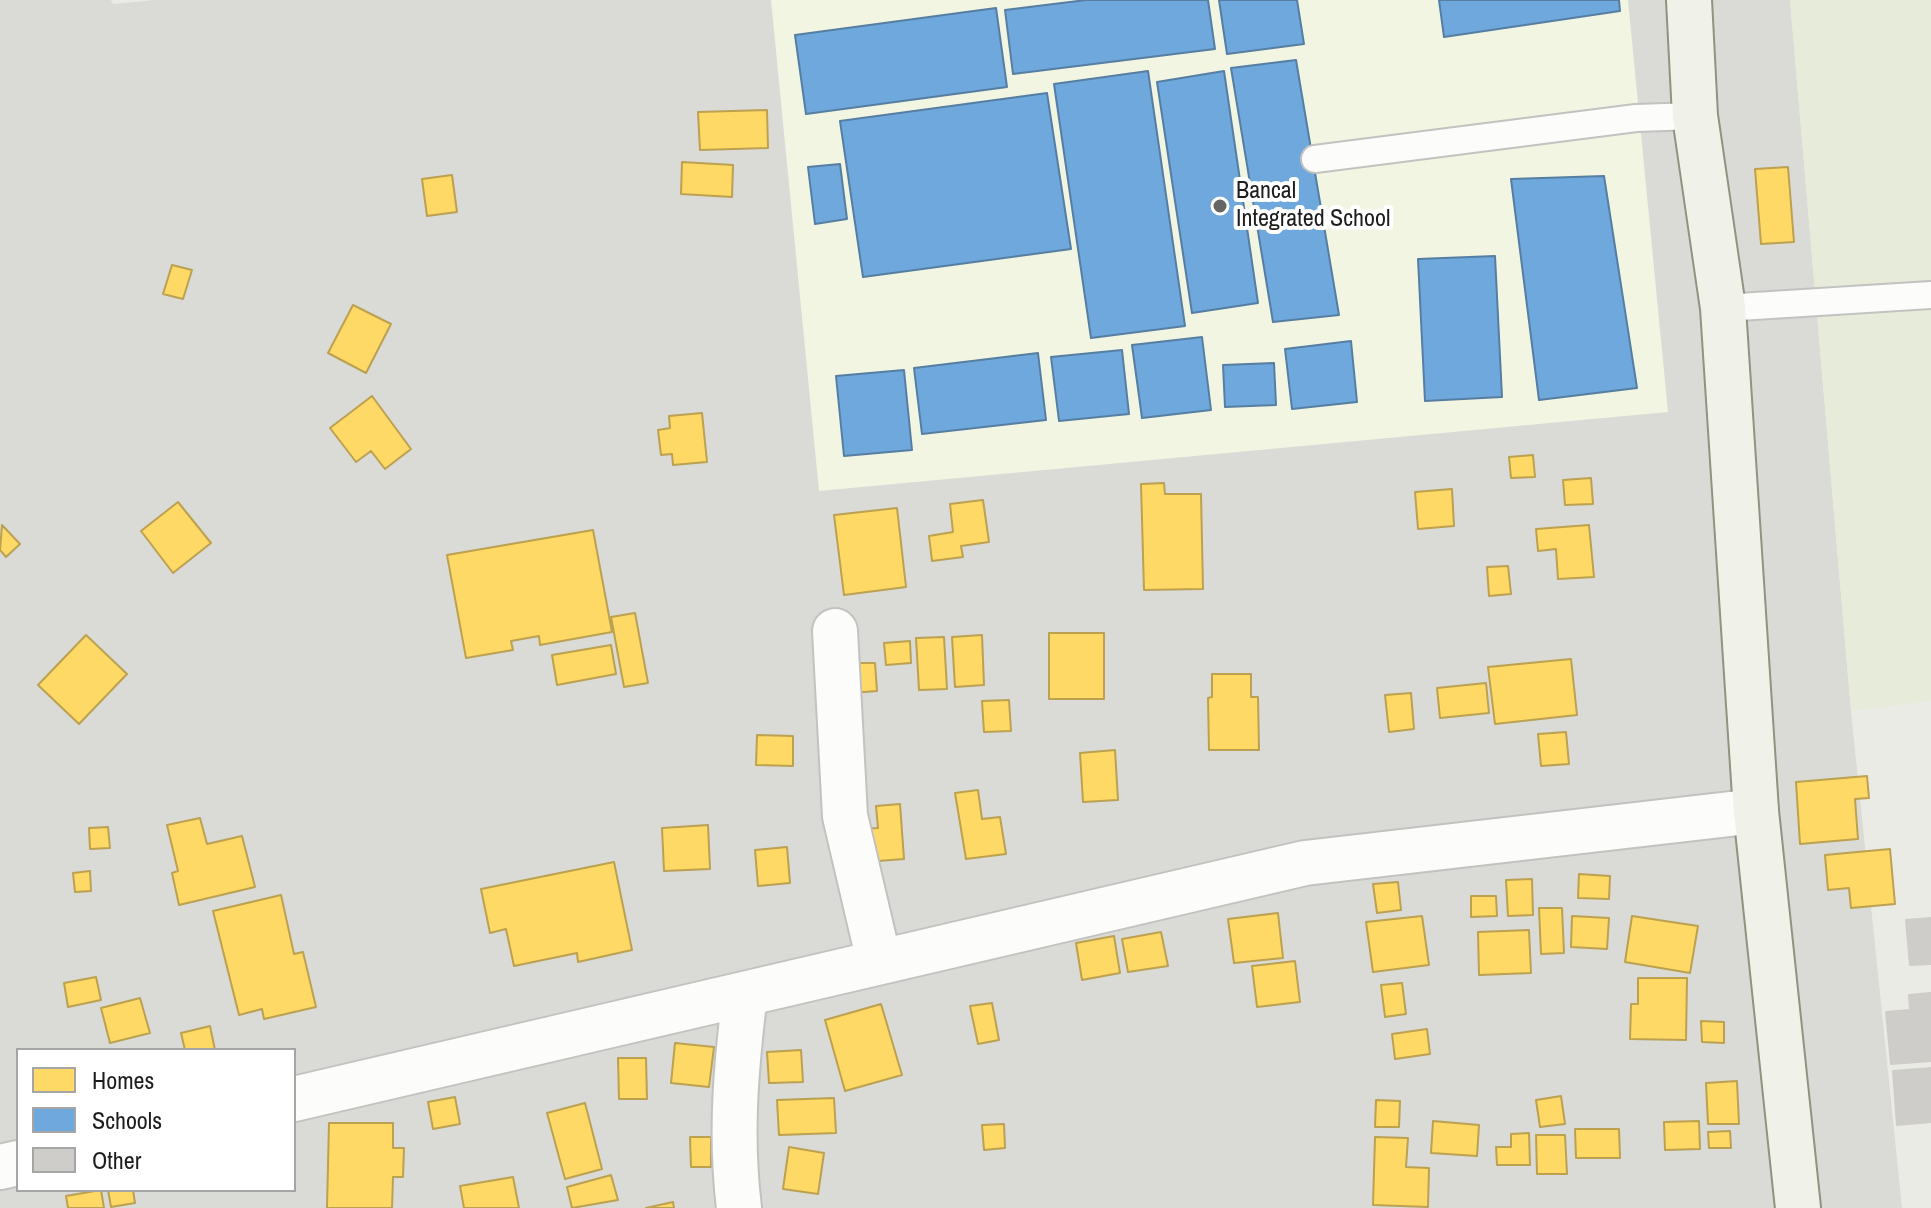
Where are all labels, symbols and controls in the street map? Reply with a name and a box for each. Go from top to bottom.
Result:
place label: Bancal Integrated School [1236,178,1390,234]
marker: Bancal Integrated School [1211,197,1229,215]
legend [16,1048,296,1192]
text: Homes [92,1064,154,1096]
text: Schools [92,1104,162,1136]
text: Other [92,1144,141,1176]

